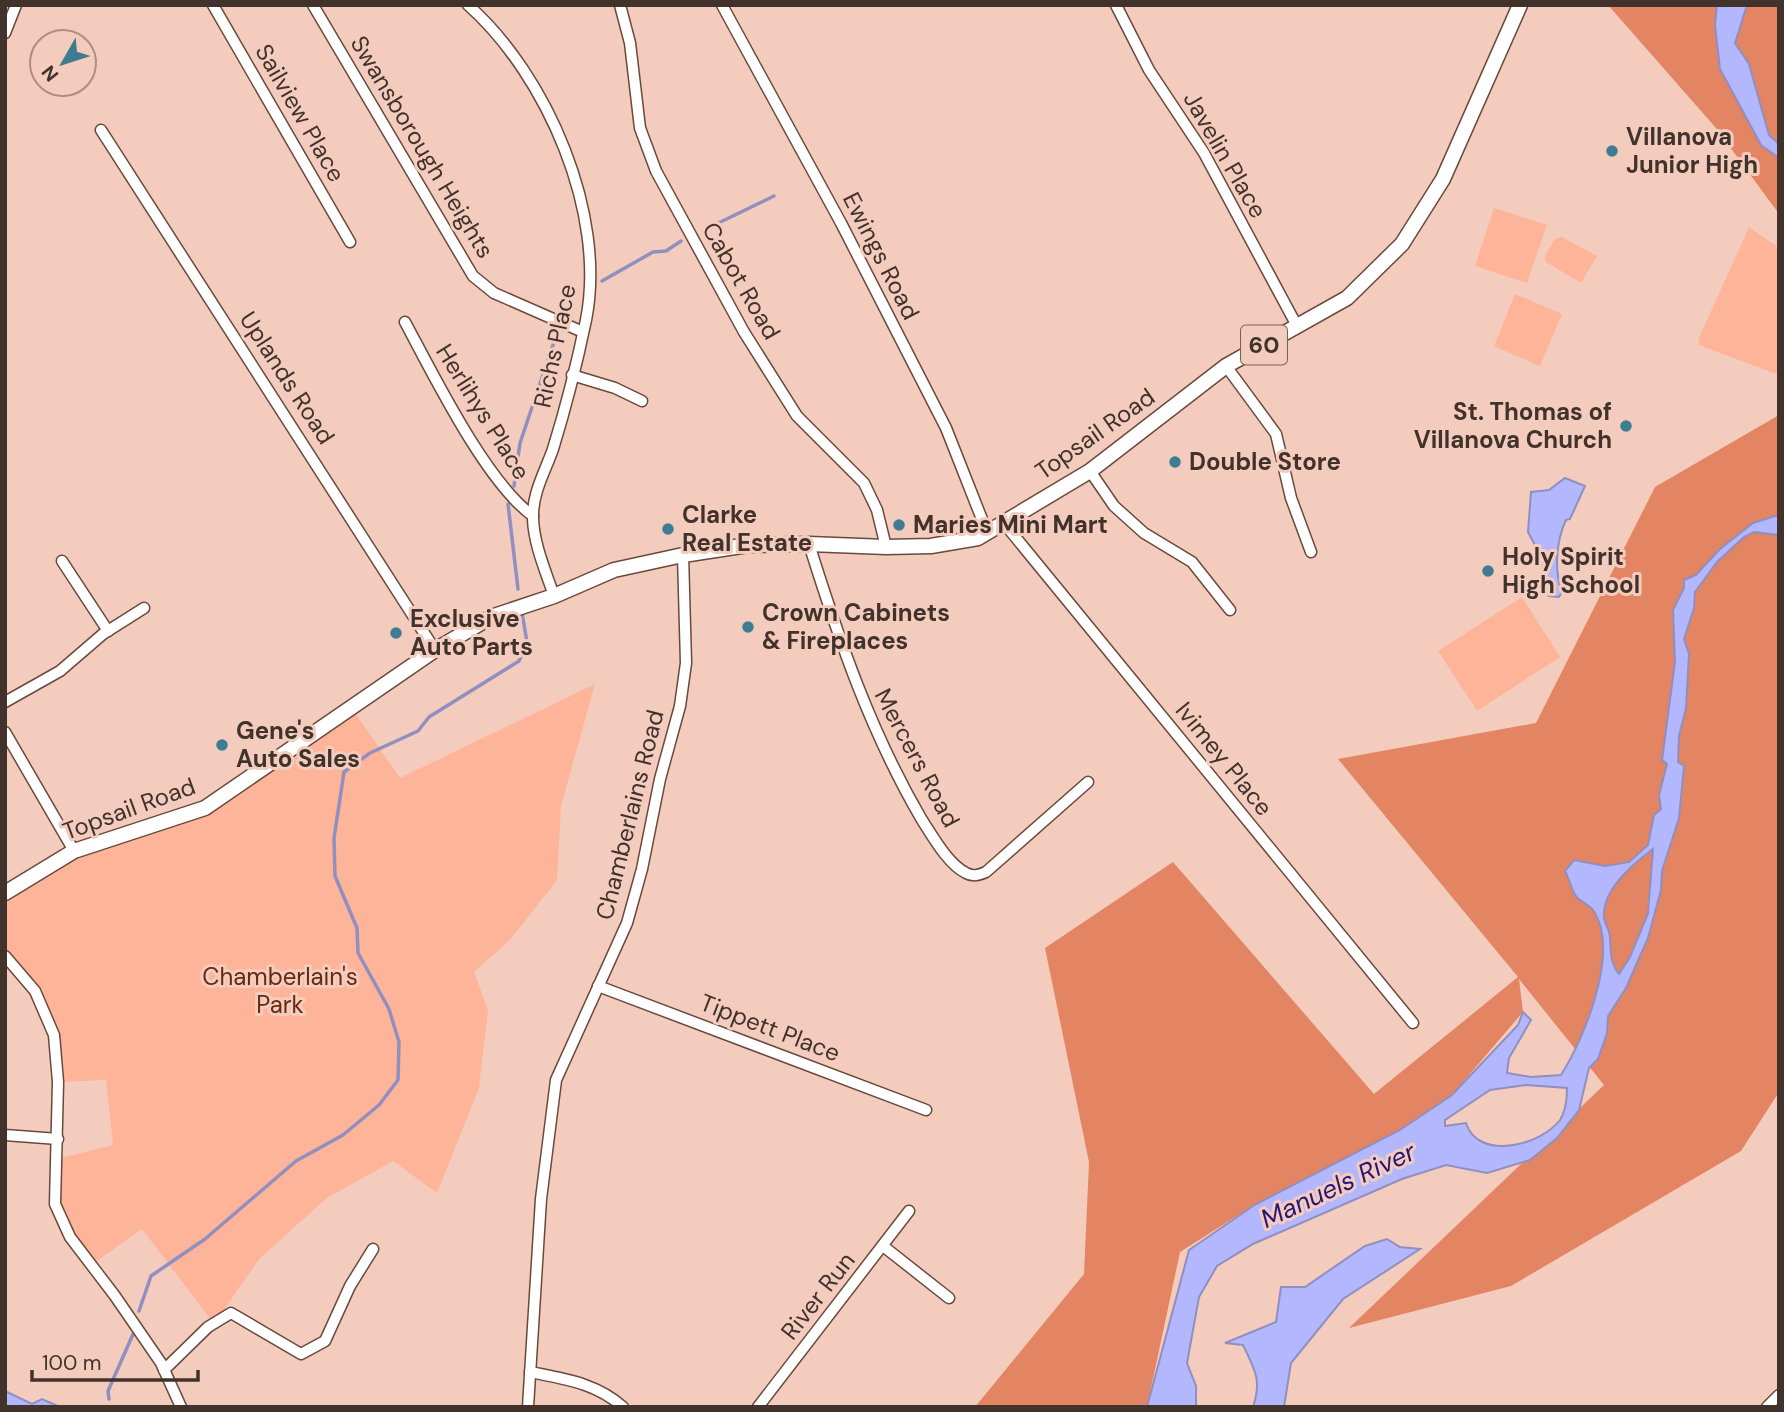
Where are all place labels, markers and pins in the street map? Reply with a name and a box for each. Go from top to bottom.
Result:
place label: Villanova Junior High [1626,121,1758,180]
marker: Villanova Junior High [1604,143,1620,159]
place label: St. Thomas of Villanova Church [1414,396,1612,455]
marker: St. Thomas of Villanova Church [1618,418,1634,434]
place label: Double Store [1189,446,1341,477]
marker: Double Store [1167,454,1183,470]
place label: Clarke Real Estate [682,499,812,558]
place label: Maries Mini Mart [913,509,1108,540]
marker: Maries Mini Mart [891,517,907,533]
marker: Clarke Real Estate [660,521,676,537]
place label: Holy Spirit High School [1502,541,1640,600]
marker: Holy Spirit High School [1480,563,1496,579]
place label: Crown Cabinets & Fireplaces [762,597,950,656]
place label: Exclusive Auto Parts [410,603,533,662]
marker: Crown Cabinets & Fireplaces [740,619,756,635]
marker: Exclusive Auto Parts [388,625,404,641]
place label: Gene's Auto Sales [236,715,360,774]
marker: Gene's Auto Sales [214,737,230,753]

